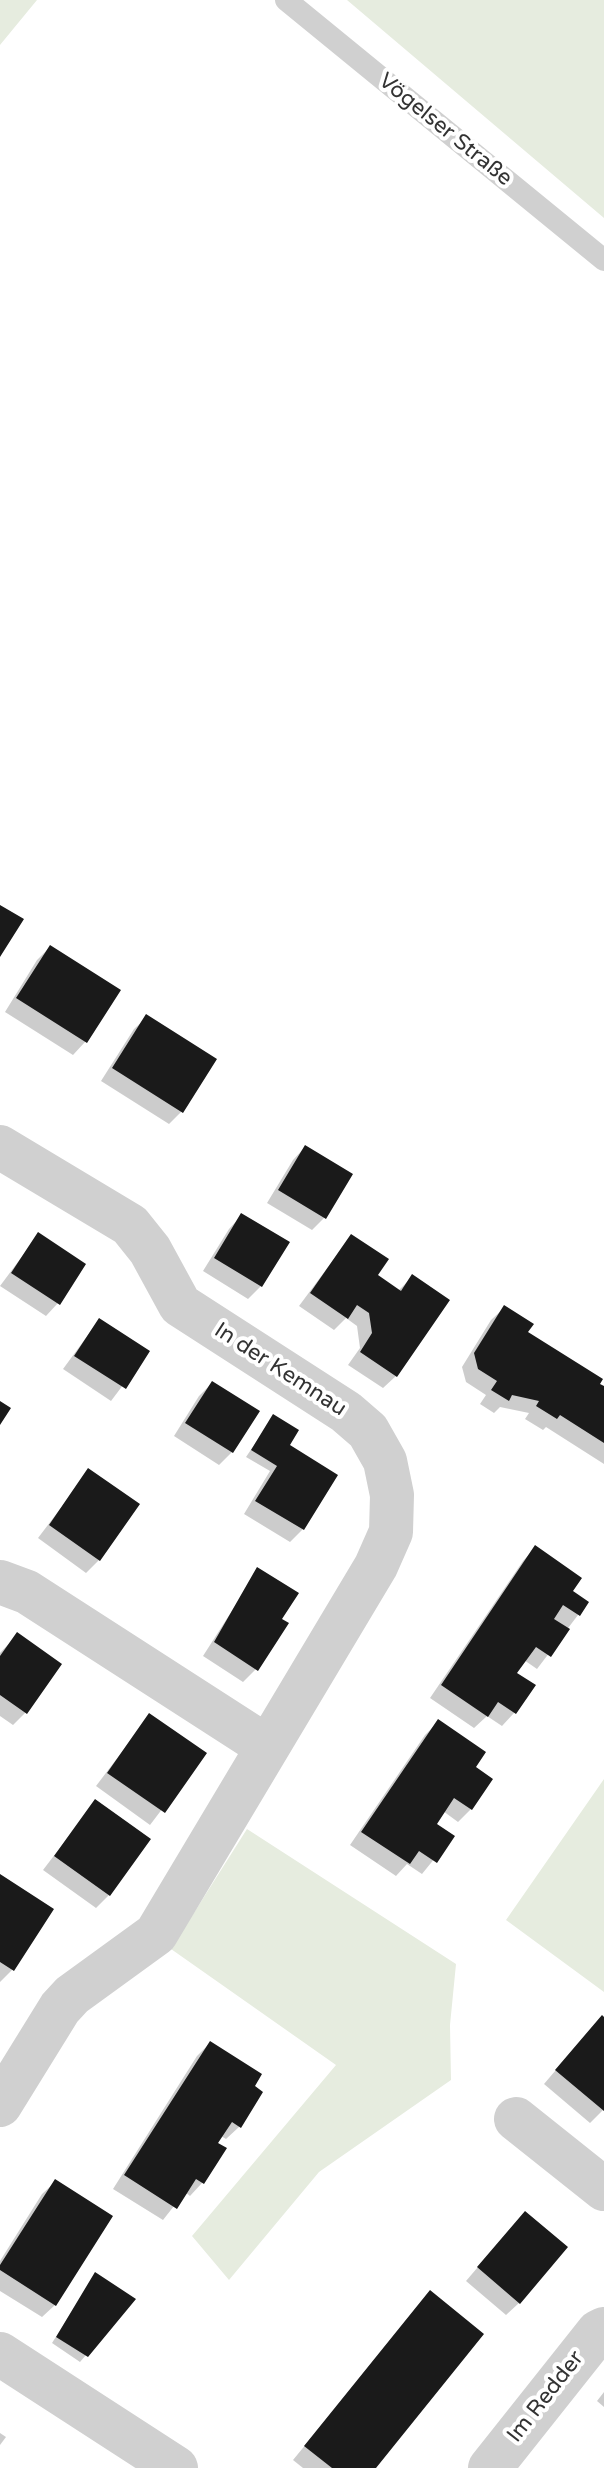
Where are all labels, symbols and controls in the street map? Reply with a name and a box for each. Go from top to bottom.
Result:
street label: Vögelser Straße [373,68,517,192]
street label: In der Kemnau [209,1318,351,1422]
street label: Im Redder [502,2346,590,2448]

